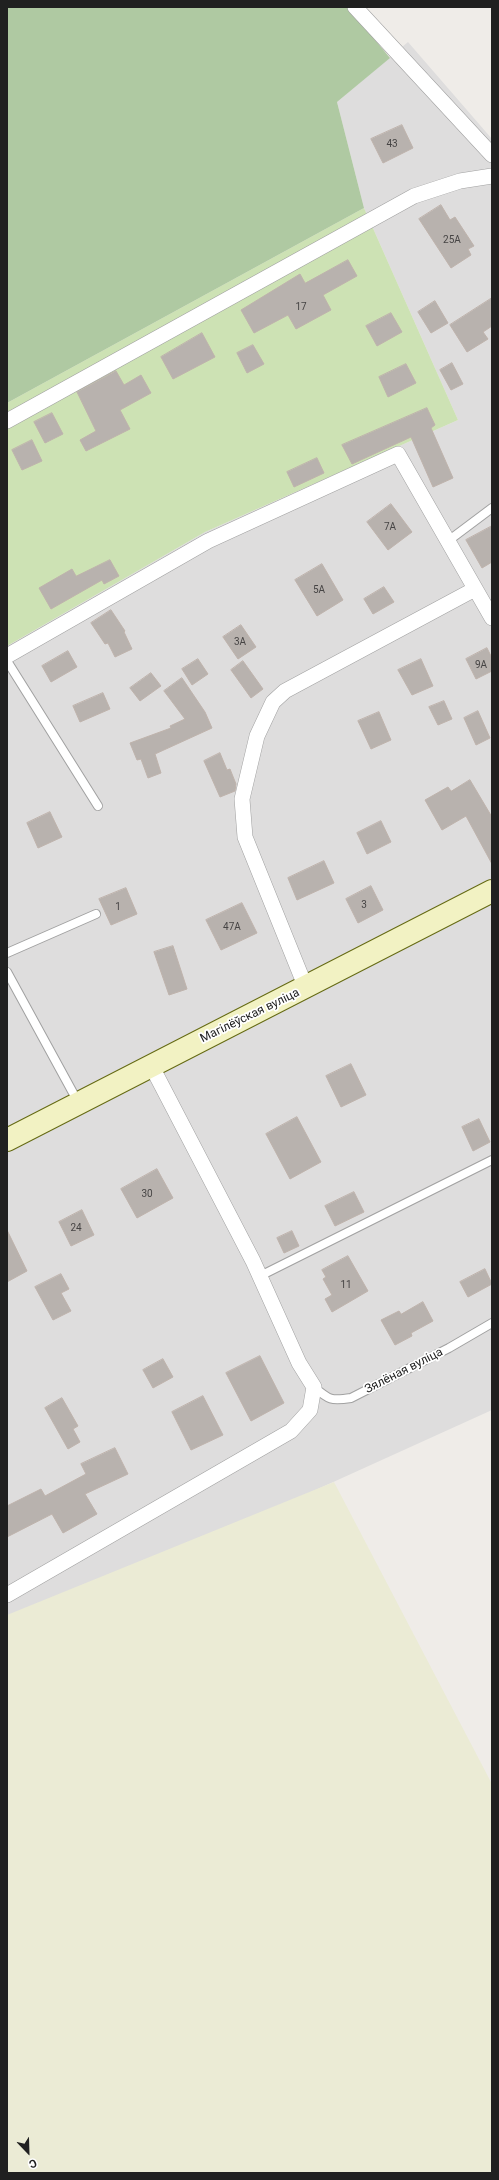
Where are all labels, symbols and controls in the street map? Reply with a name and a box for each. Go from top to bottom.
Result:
house number: 43 [386,138,398,150]
house number: 25А [443,234,461,246]
house number: 17 [295,301,307,313]
house number: 7А [384,521,396,533]
house number: 5А [313,584,325,596]
house number: 3А [234,636,246,648]
house number: 9А [475,659,487,671]
house number: 3 [361,899,367,911]
house number: 1 [115,901,121,913]
house number: 47А [223,921,241,933]
street label: Магілёўская вуліца [198,986,302,1046]
house number: 30 [141,1188,153,1200]
house number: 24 [70,1222,82,1234]
house number: 11 [340,1279,352,1291]
street label: Зялёная вуліца [363,1345,445,1397]
north arrow [8,2132,48,2172]
text: С [27,2156,39,2171]

